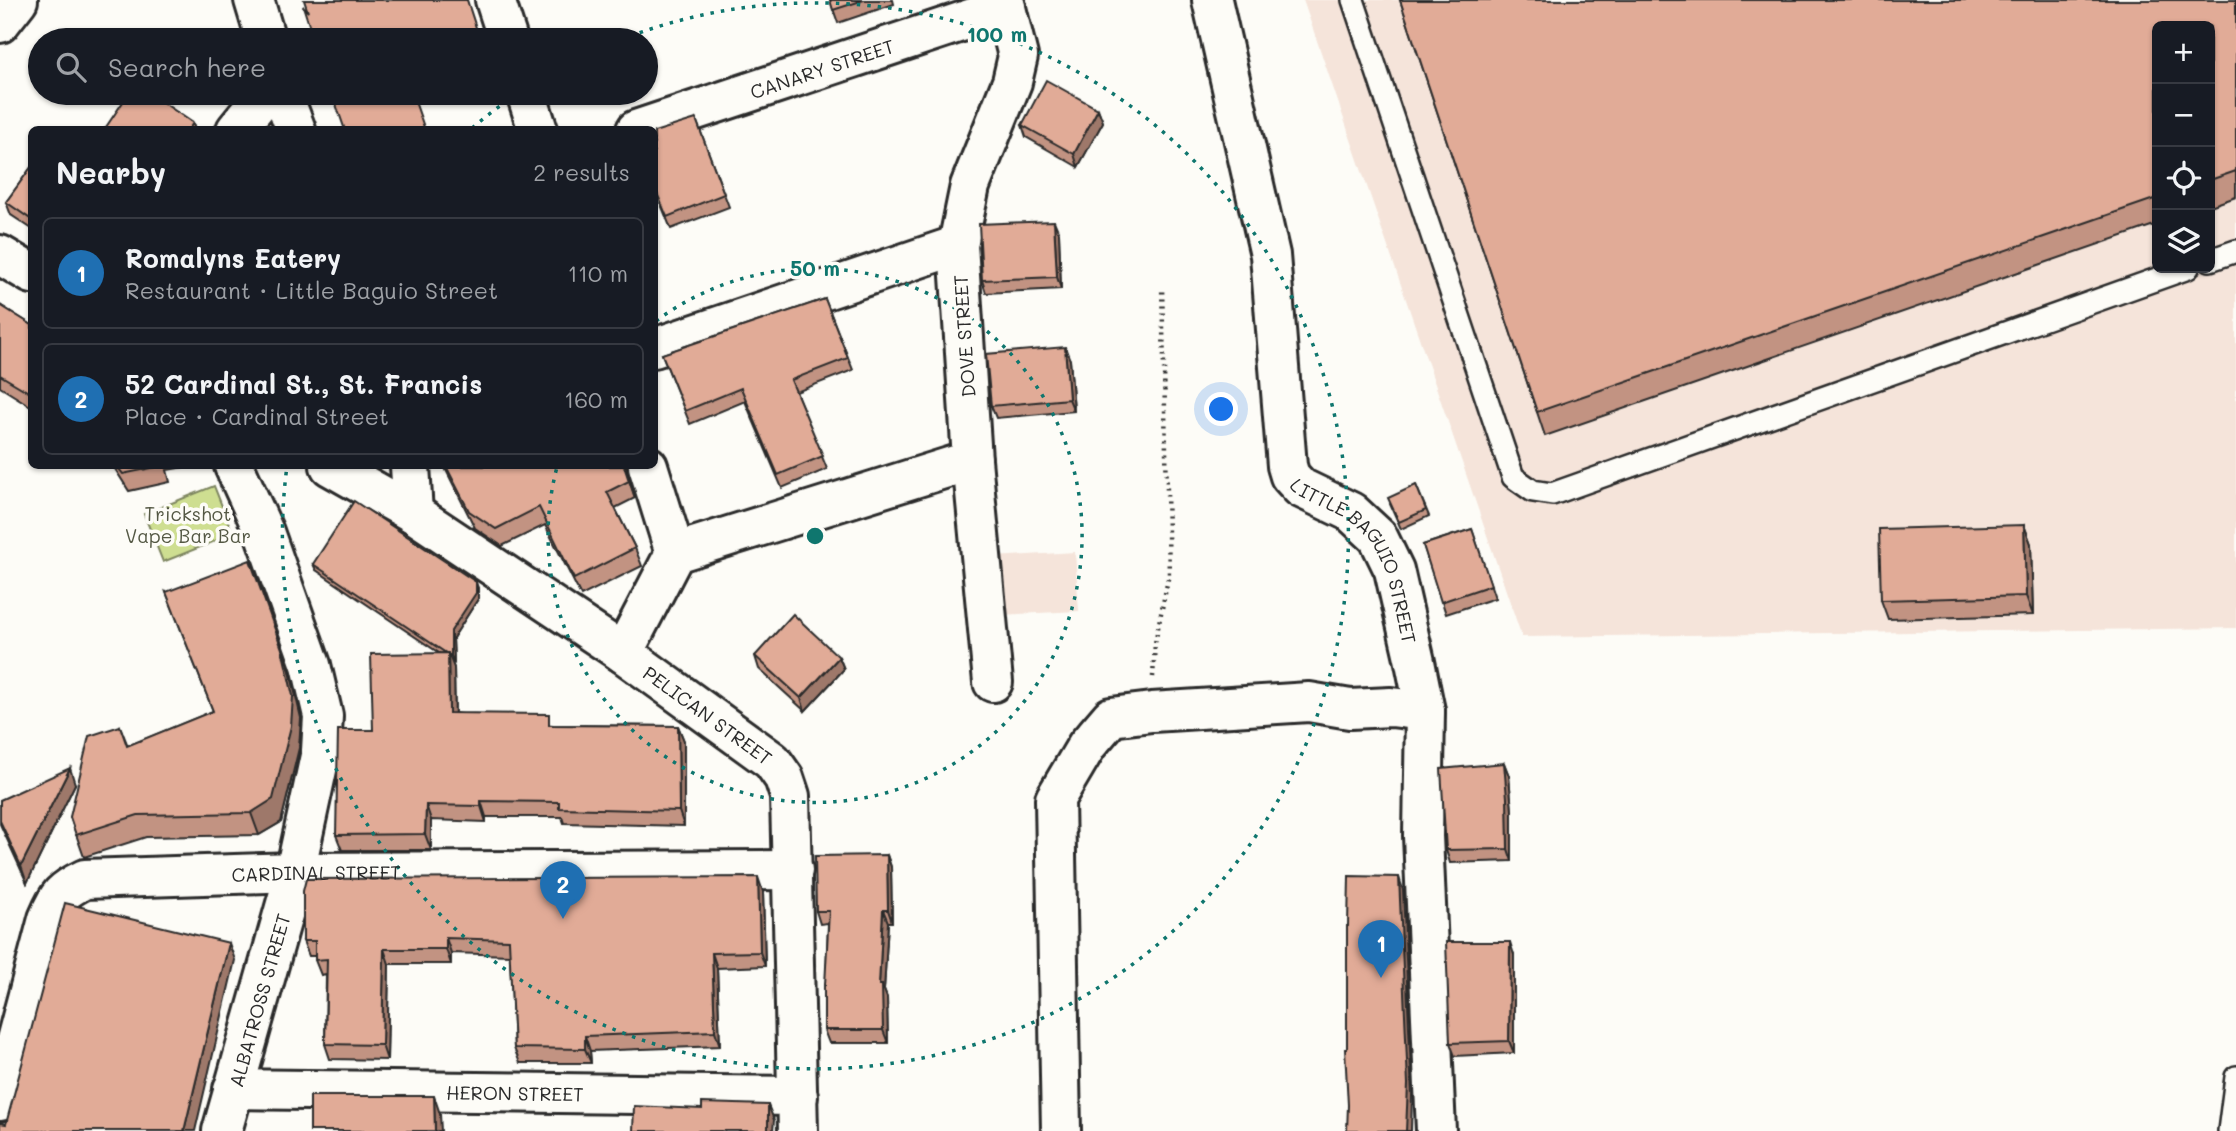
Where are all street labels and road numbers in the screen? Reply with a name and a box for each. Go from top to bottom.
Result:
street label: CANARY STREET [747,33,897,104]
street label: DOVE STREET [947,274,981,398]
street label: LITTLE BAGUIO STREET [1285,472,1423,646]
street label: PELICAN STREET [639,660,778,770]
street label: CARDINAL STREET [231,859,401,887]
street label: ALBATROSS STREET [223,910,295,1090]
street label: HERON STREET [446,1079,584,1106]

